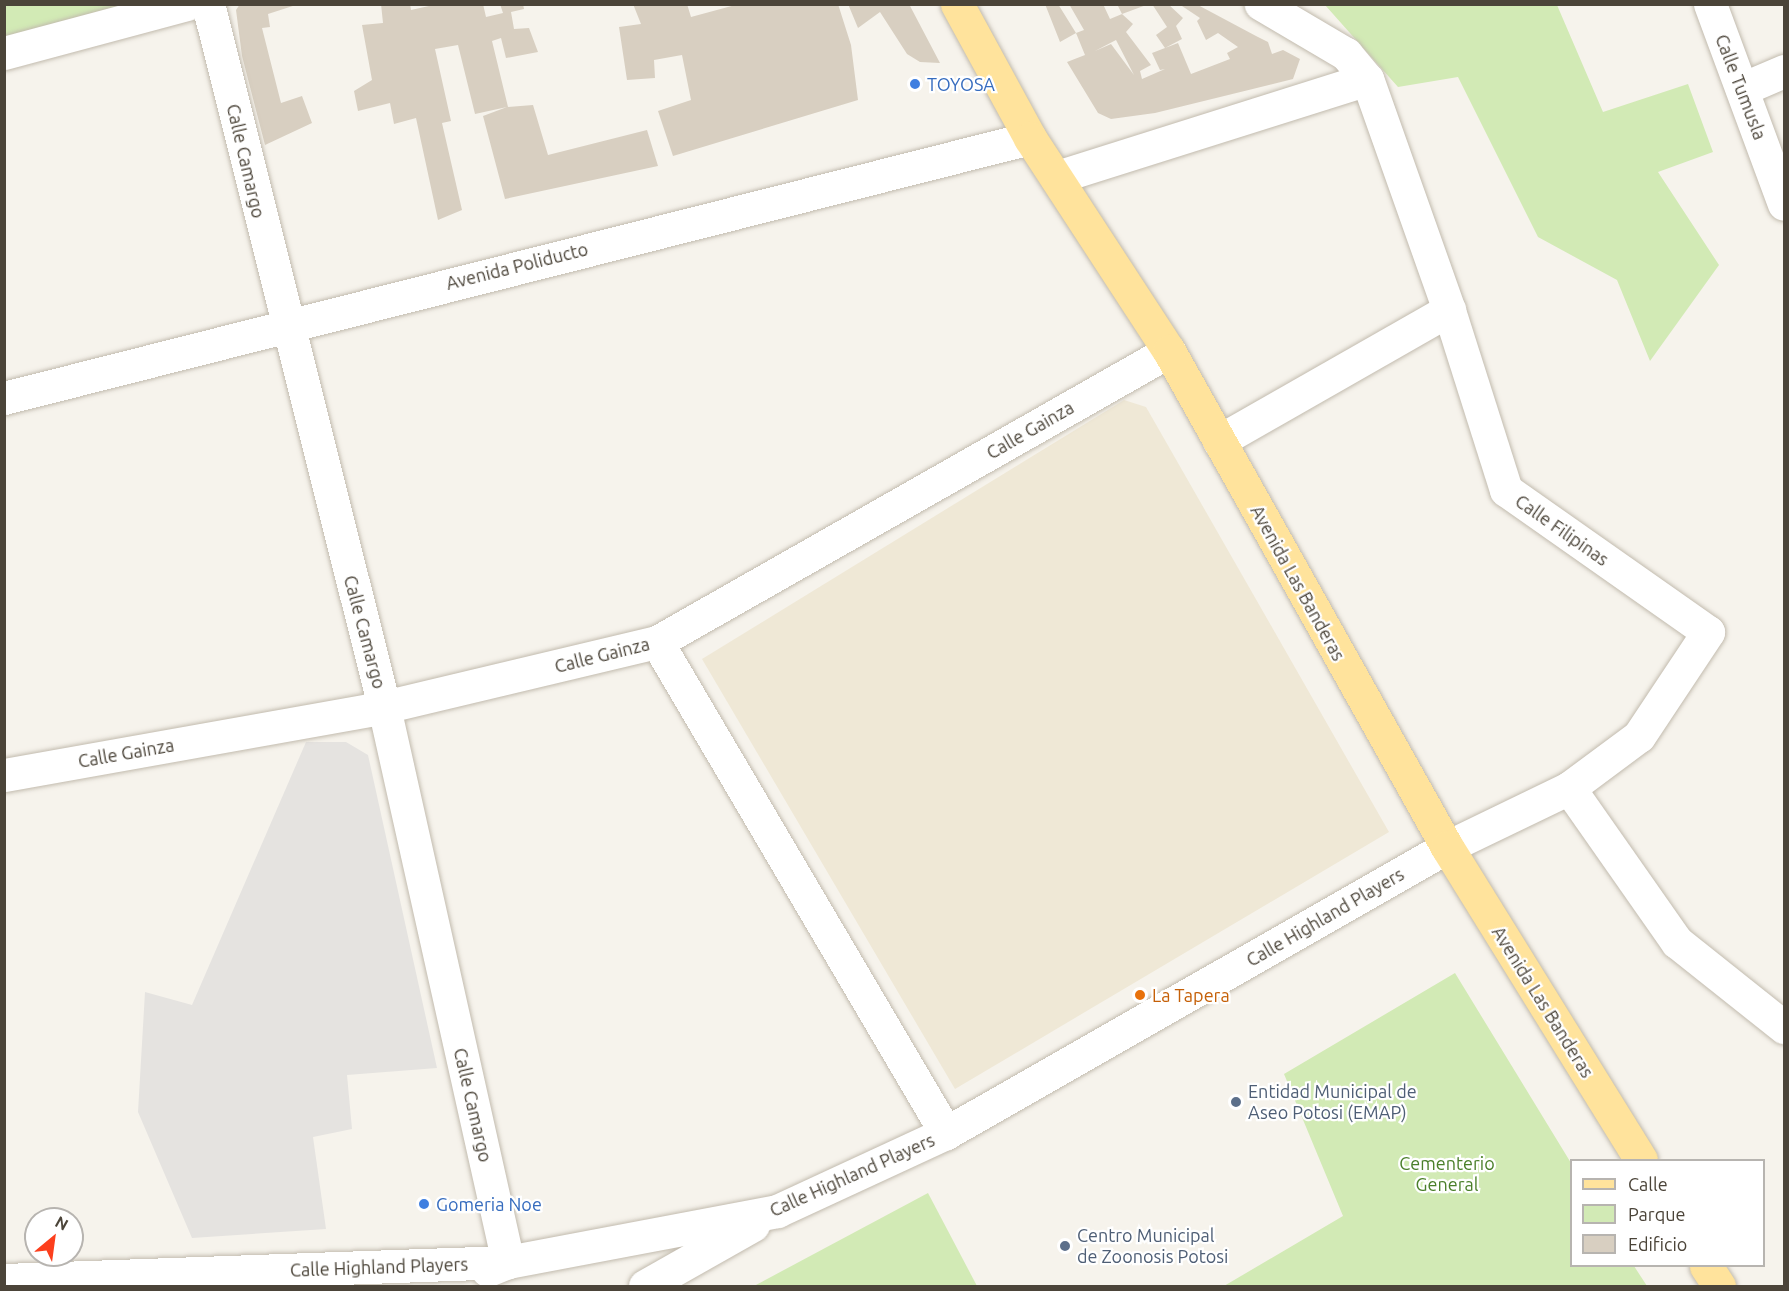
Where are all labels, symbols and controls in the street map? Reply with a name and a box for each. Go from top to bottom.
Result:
street label: Calle Tumusla [1711,31,1771,143]
place label: TOYOSA [927,73,995,95]
marker: TOYOSA [908,77,922,91]
street label: Calle Camargo [222,102,270,220]
street label: Avenida Poliducto [444,238,590,294]
street label: Calle Gainza [983,396,1077,464]
street label: Calle Filipinas [1511,490,1613,570]
street label: Avenida Las Banderas [1246,502,1350,664]
street label: Calle Camargo [339,573,391,691]
street label: Calle Gainza [552,633,652,677]
street label: Calle Gainza [76,734,176,772]
street label: Calle Highland Players [1242,863,1408,971]
street label: Avenida Las Banderas [1488,922,1598,1082]
place label: La Tapera [1152,984,1230,1006]
marker: La Tapera [1133,988,1147,1002]
street label: Calle Camargo [449,1046,497,1164]
place label: Entidad Municipal de Aseo Potosi (EMAP) [1248,1081,1417,1124]
marker: Entidad Municipal de Aseo Potosi (EMAP) [1229,1095,1243,1109]
street label: Calle Highland Players [766,1129,938,1221]
park label: Cementerio General [1399,1153,1495,1196]
legend [1570,1159,1765,1267]
text: Calle [1628,1174,1668,1194]
place label: Gomeria Noe [436,1193,542,1215]
marker: Gomeria Noe [417,1197,431,1211]
text: Parque [1628,1204,1685,1224]
north arrow [24,1207,84,1267]
text: N [52,1212,71,1234]
place label: Centro Municipal de Zoonosis Potosi [1077,1225,1228,1268]
text: Edificio [1628,1234,1687,1254]
marker: Centro Municipal de Zoonosis Potosi [1058,1239,1072,1253]
street label: Calle Highland Players [290,1253,468,1281]

